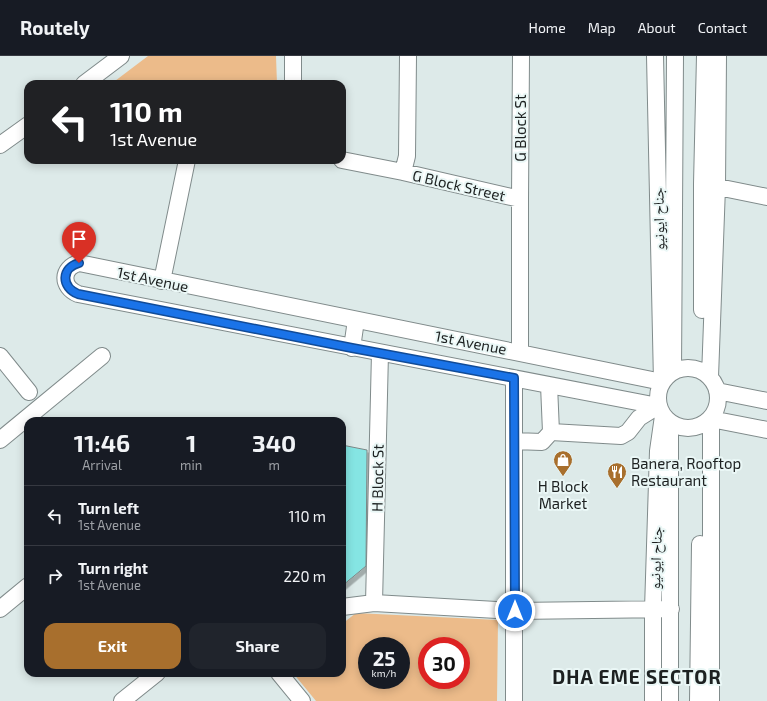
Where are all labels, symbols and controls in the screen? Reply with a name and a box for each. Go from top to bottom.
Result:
text: Routely [20,16,90,39]
text: Home [529,19,566,36]
text: Map [588,19,616,36]
text: About [638,19,676,36]
text: Contact [698,19,747,36]
text: 110 m [110,94,183,128]
street label: G Block St [511,94,529,162]
icon: left [44,96,96,148]
text: 1st Avenue [110,128,197,150]
street label: G Block Street [411,166,508,205]
street label: جناح ایونیو [648,187,670,251]
pin [62,222,96,263]
icon: arrive [68,228,90,250]
street label: 1st Avenue [116,263,190,295]
street label: 1st Avenue [434,326,508,358]
text: 11:46 [74,428,130,457]
text: 1 [186,428,196,457]
text: 340 [252,428,296,457]
street label: H Block St [367,444,387,512]
shop icon: H Block Market [552,449,574,477]
place label: Banera, Rooftop Restaurant [631,454,741,489]
text: Arrival [82,457,122,473]
text: min [180,457,202,473]
text: m [268,457,280,473]
restaurant icon: Banera, Rooftop Restaurant [606,461,628,489]
place label: H Block Market [538,477,589,512]
text: Turn left [78,499,139,517]
icon: left [44,505,66,527]
text: 110 m [289,507,326,525]
text: 1st Avenue [78,517,141,533]
street label: جناح ایونیو [645,526,667,590]
text: Turn right [78,559,148,577]
icon: right [44,565,66,587]
text: 220 m [284,567,326,585]
text: 1st Avenue [78,577,141,593]
position arrow [494,590,536,632]
button: Exit [44,623,181,669]
button: Share [189,623,326,669]
speed limit sign: 30 [418,637,470,689]
text: 25 [373,646,395,670]
district label: DHA EME SECTOR [552,665,722,688]
text: km/h [372,667,396,679]

